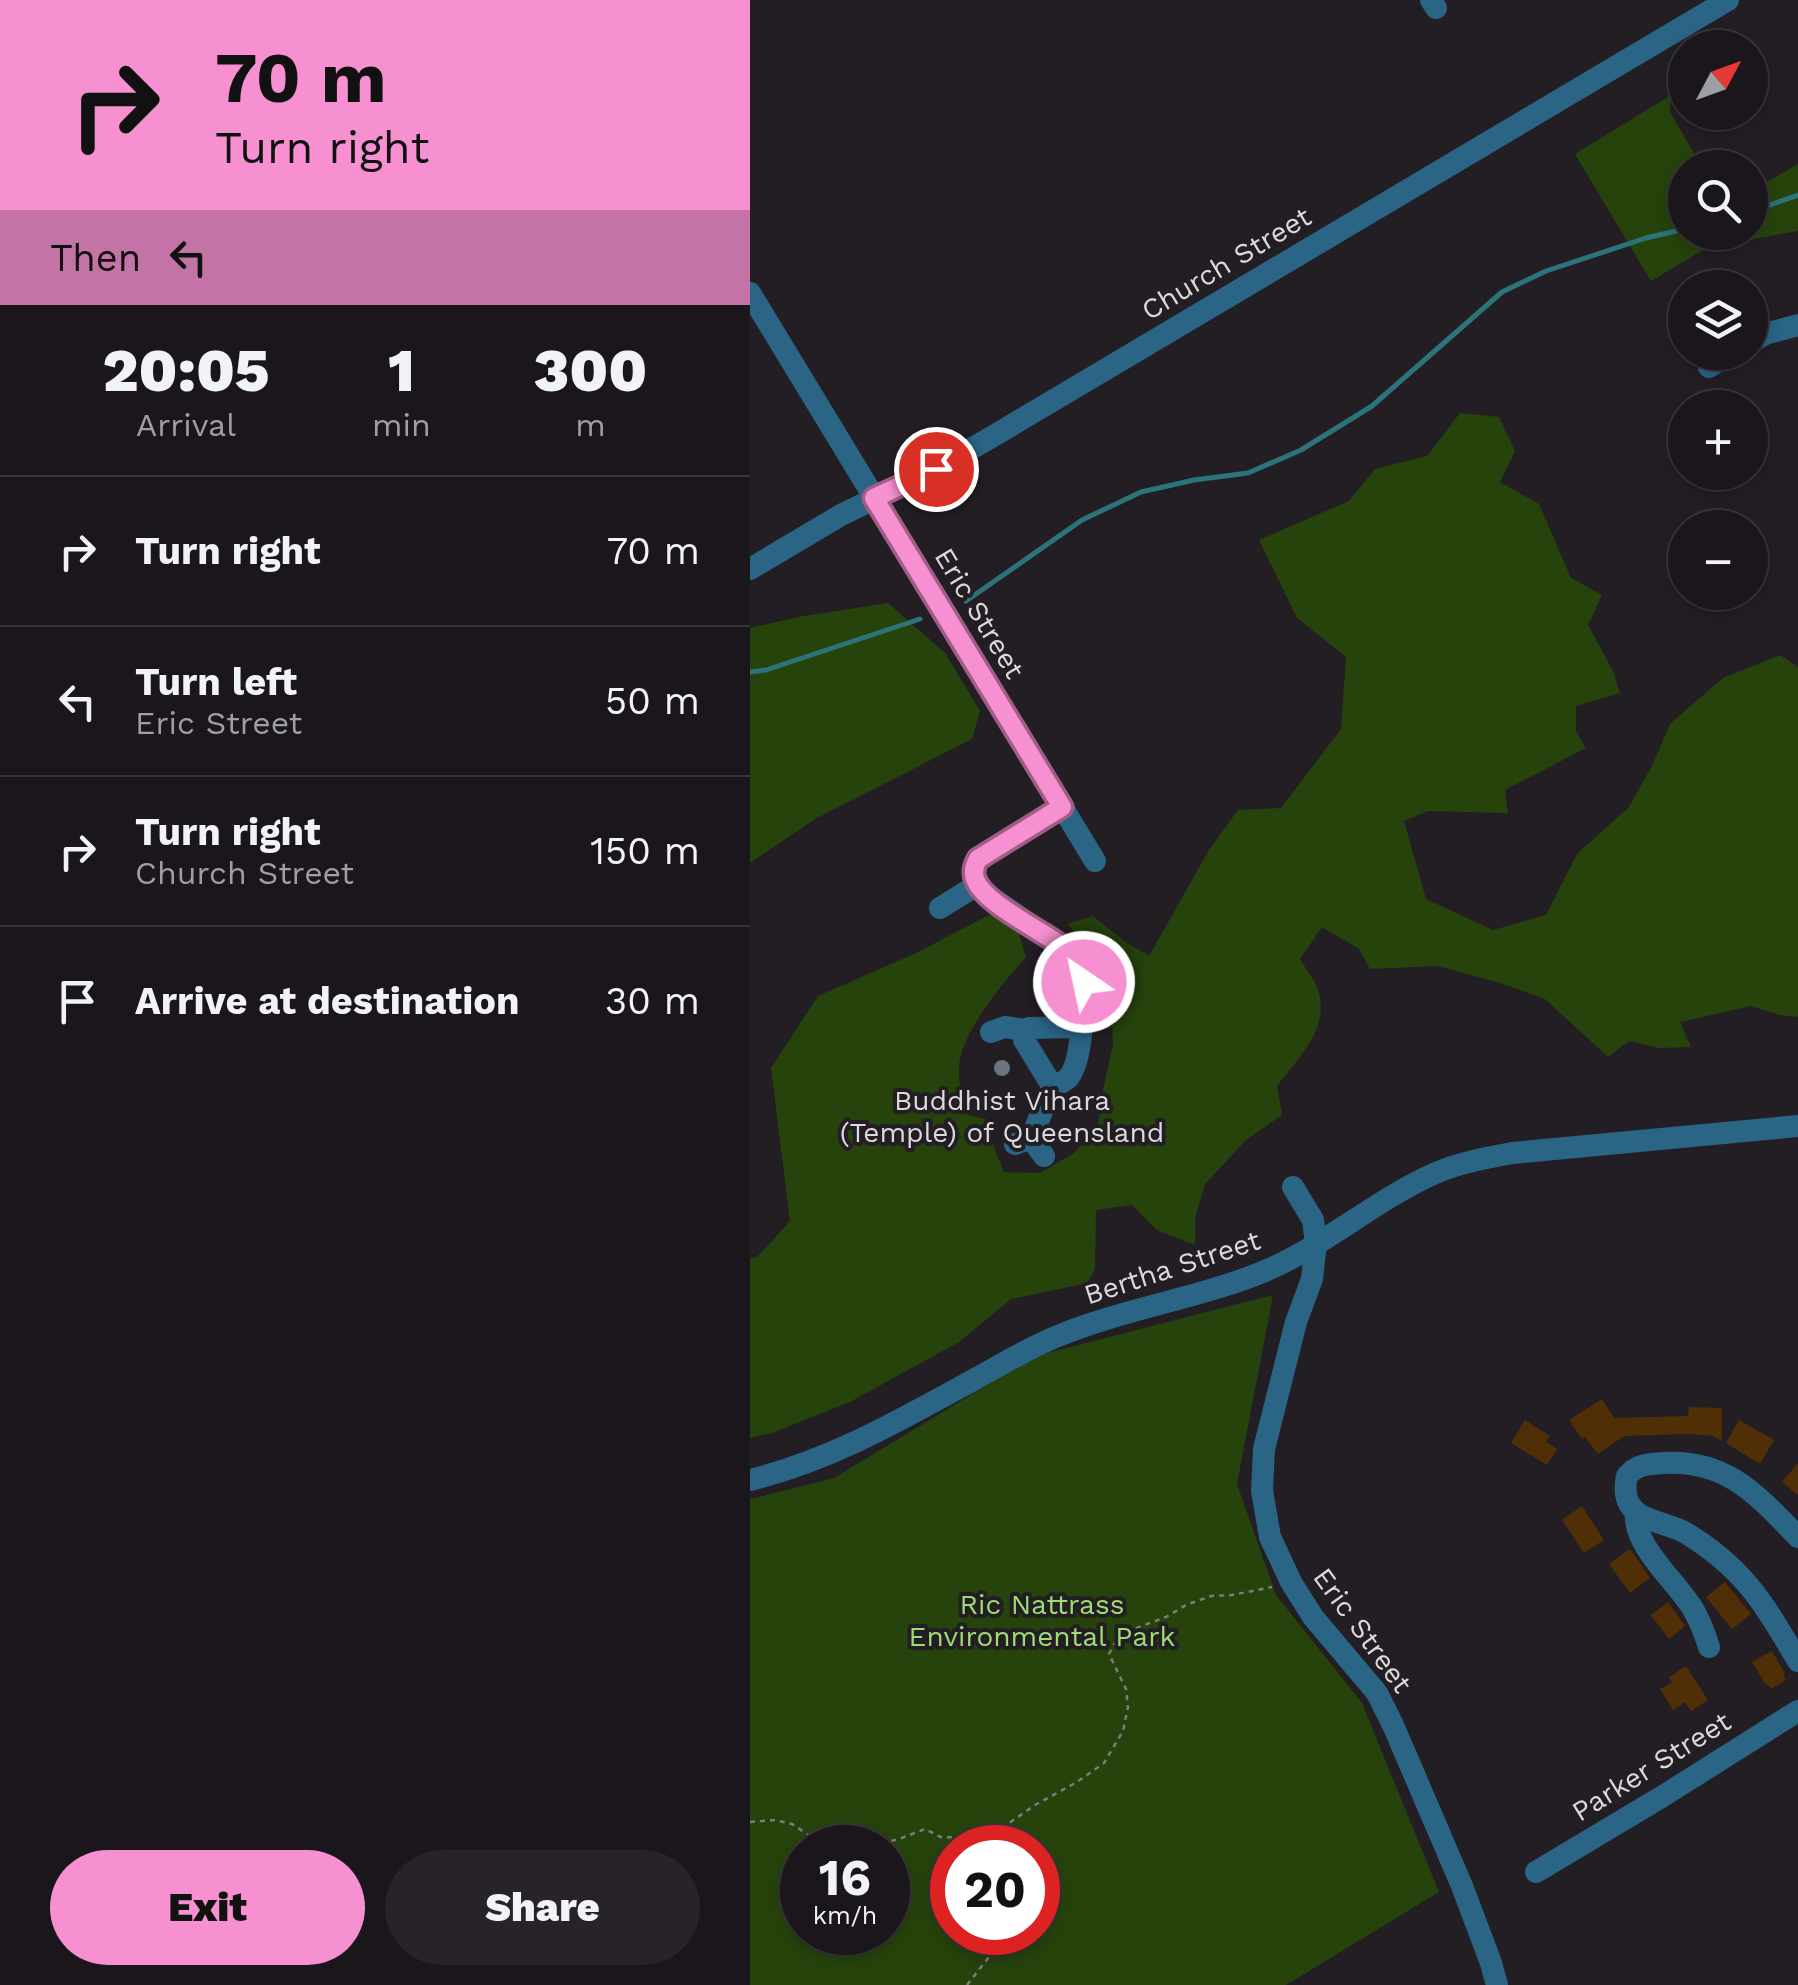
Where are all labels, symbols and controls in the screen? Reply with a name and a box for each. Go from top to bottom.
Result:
north arrow [1668,30,1768,130]
map controls [1668,30,1768,610]
text: 70 m [215,37,387,119]
icon: right [50,40,180,170]
text: Turn right [215,121,429,174]
button: search [1668,150,1768,250]
street label: Church Street [1136,200,1317,327]
icon: left [161,230,216,285]
text: Then [50,236,141,280]
button: layers [1668,270,1768,370]
text: 20:05 [103,335,269,406]
text: 1 [388,335,415,406]
text: 300 [533,335,647,406]
button: + [1668,390,1768,490]
text: Arrival [136,406,236,444]
text: min [372,406,431,444]
text: m [575,406,606,444]
pin [894,427,979,512]
icon: arrive [909,442,964,497]
button: − [1668,510,1768,610]
icon: right [50,524,105,579]
text: Turn right [135,529,321,573]
text: 70 m [607,529,700,573]
street label: Eric Street [928,542,1032,685]
text: Turn left [135,660,297,704]
icon: left [50,674,105,729]
text: 50 m [605,679,700,723]
text: Eric Street [135,704,302,742]
text: Turn right [135,810,321,854]
icon: right [50,824,105,879]
text: 150 m [590,829,700,873]
text: Church Street [135,854,354,892]
position arrow [1032,930,1136,1034]
icon: arrive [50,974,105,1029]
text: Arrive at destination [135,979,520,1023]
text: 30 m [605,979,700,1023]
marker: Buddhist Vihara (Temple) of Queensland [991,1057,1013,1079]
place label: Buddhist Vihara (Temple) of Queensland [840,1084,1164,1149]
street label: Bertha Street [1080,1223,1265,1311]
street label: Eric Street [1306,1561,1419,1699]
park label: Ric Nattrass Environmental Park [909,1588,1176,1653]
street label: Parker Street [1566,1704,1737,1828]
speed limit sign: 20 [930,1825,1060,1955]
text: 16 [819,1848,871,1907]
button: Exit [50,1850,365,1965]
button: Share [385,1850,700,1965]
text: km/h [813,1901,877,1930]

